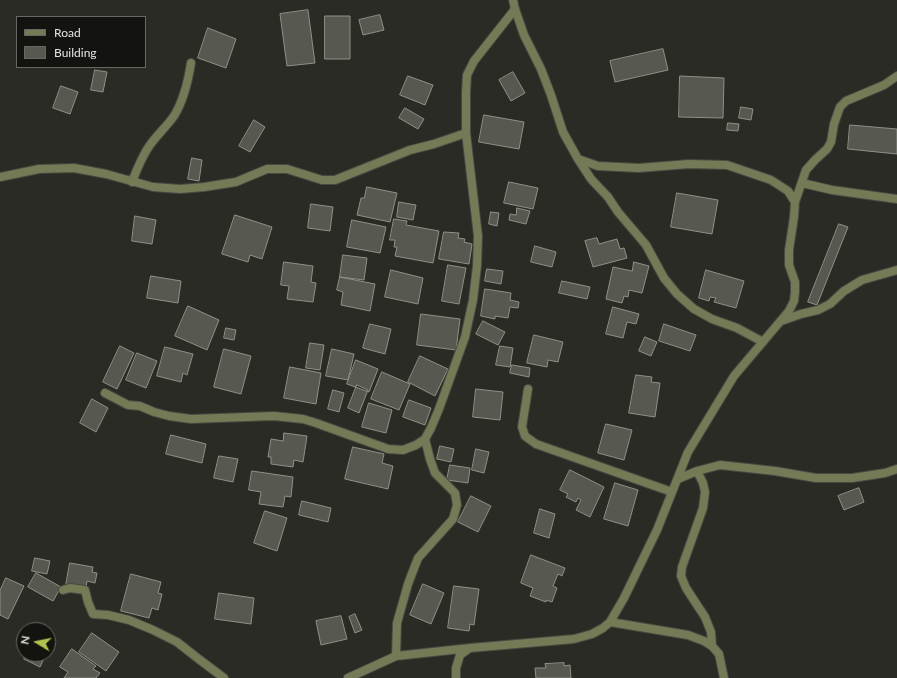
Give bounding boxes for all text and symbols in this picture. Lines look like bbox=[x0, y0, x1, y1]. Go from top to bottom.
legend bbox=[16, 16, 146, 68]
text: Road bbox=[54, 25, 81, 40]
text: Building bbox=[54, 45, 97, 60]
north arrow bbox=[16, 622, 56, 662]
text: N bbox=[18, 635, 32, 645]

